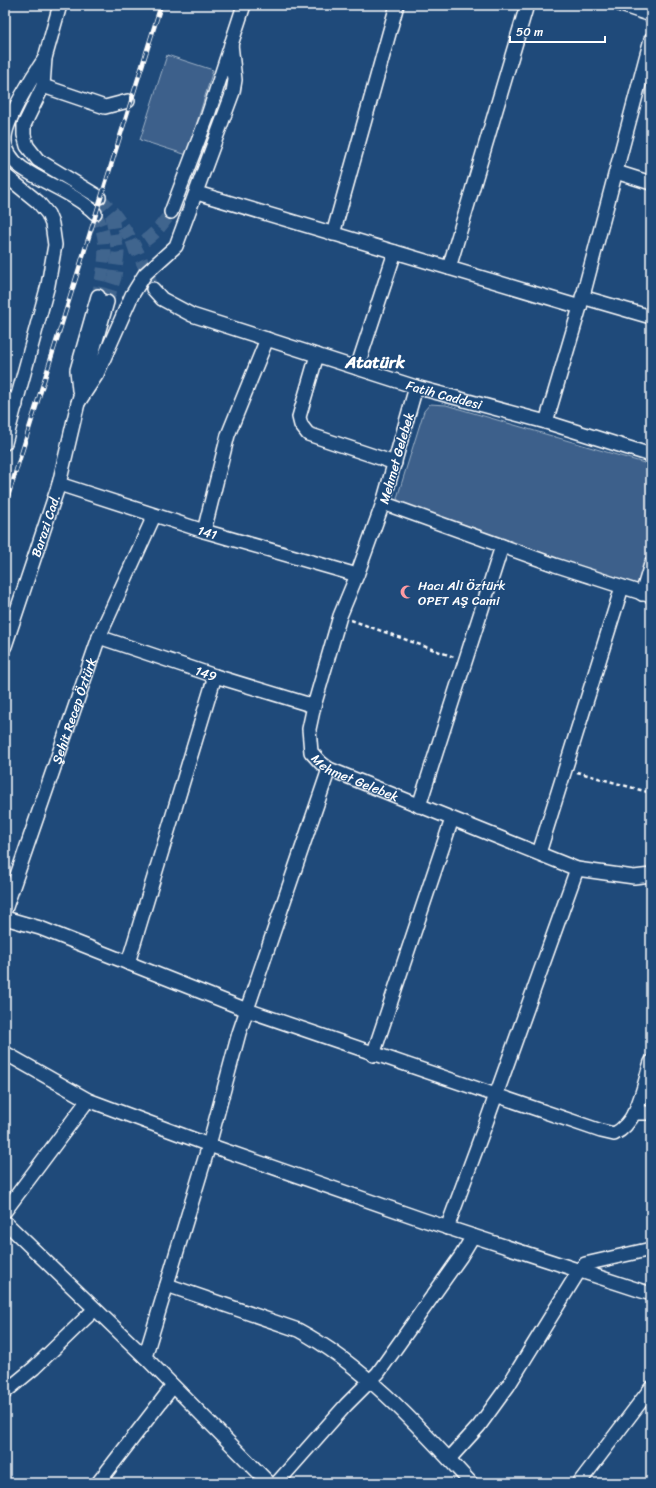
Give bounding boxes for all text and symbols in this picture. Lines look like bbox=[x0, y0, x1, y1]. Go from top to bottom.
scale bar bbox=[510, 18, 605, 44]
text: 50 m bbox=[516, 21, 543, 43]
district label: Atatürk bbox=[344, 347, 406, 377]
street label: Fatih Caddesi bbox=[403, 374, 485, 416]
street label: Mehmet Gelebek bbox=[372, 409, 421, 507]
street label: Barazi Cad. bbox=[24, 491, 67, 560]
street label: 141 bbox=[195, 519, 220, 546]
place label: Hacı Ali Öztürk OPET AŞ Cami bbox=[418, 574, 506, 612]
mosque icon: Hacı Ali Öztürk OPET AŞ Cami bbox=[399, 584, 415, 600]
street label: Şehit Recep Öztürk bbox=[45, 654, 103, 767]
street label: 149 bbox=[192, 659, 220, 688]
street label: Mehmet Gelebek bbox=[305, 748, 402, 808]

